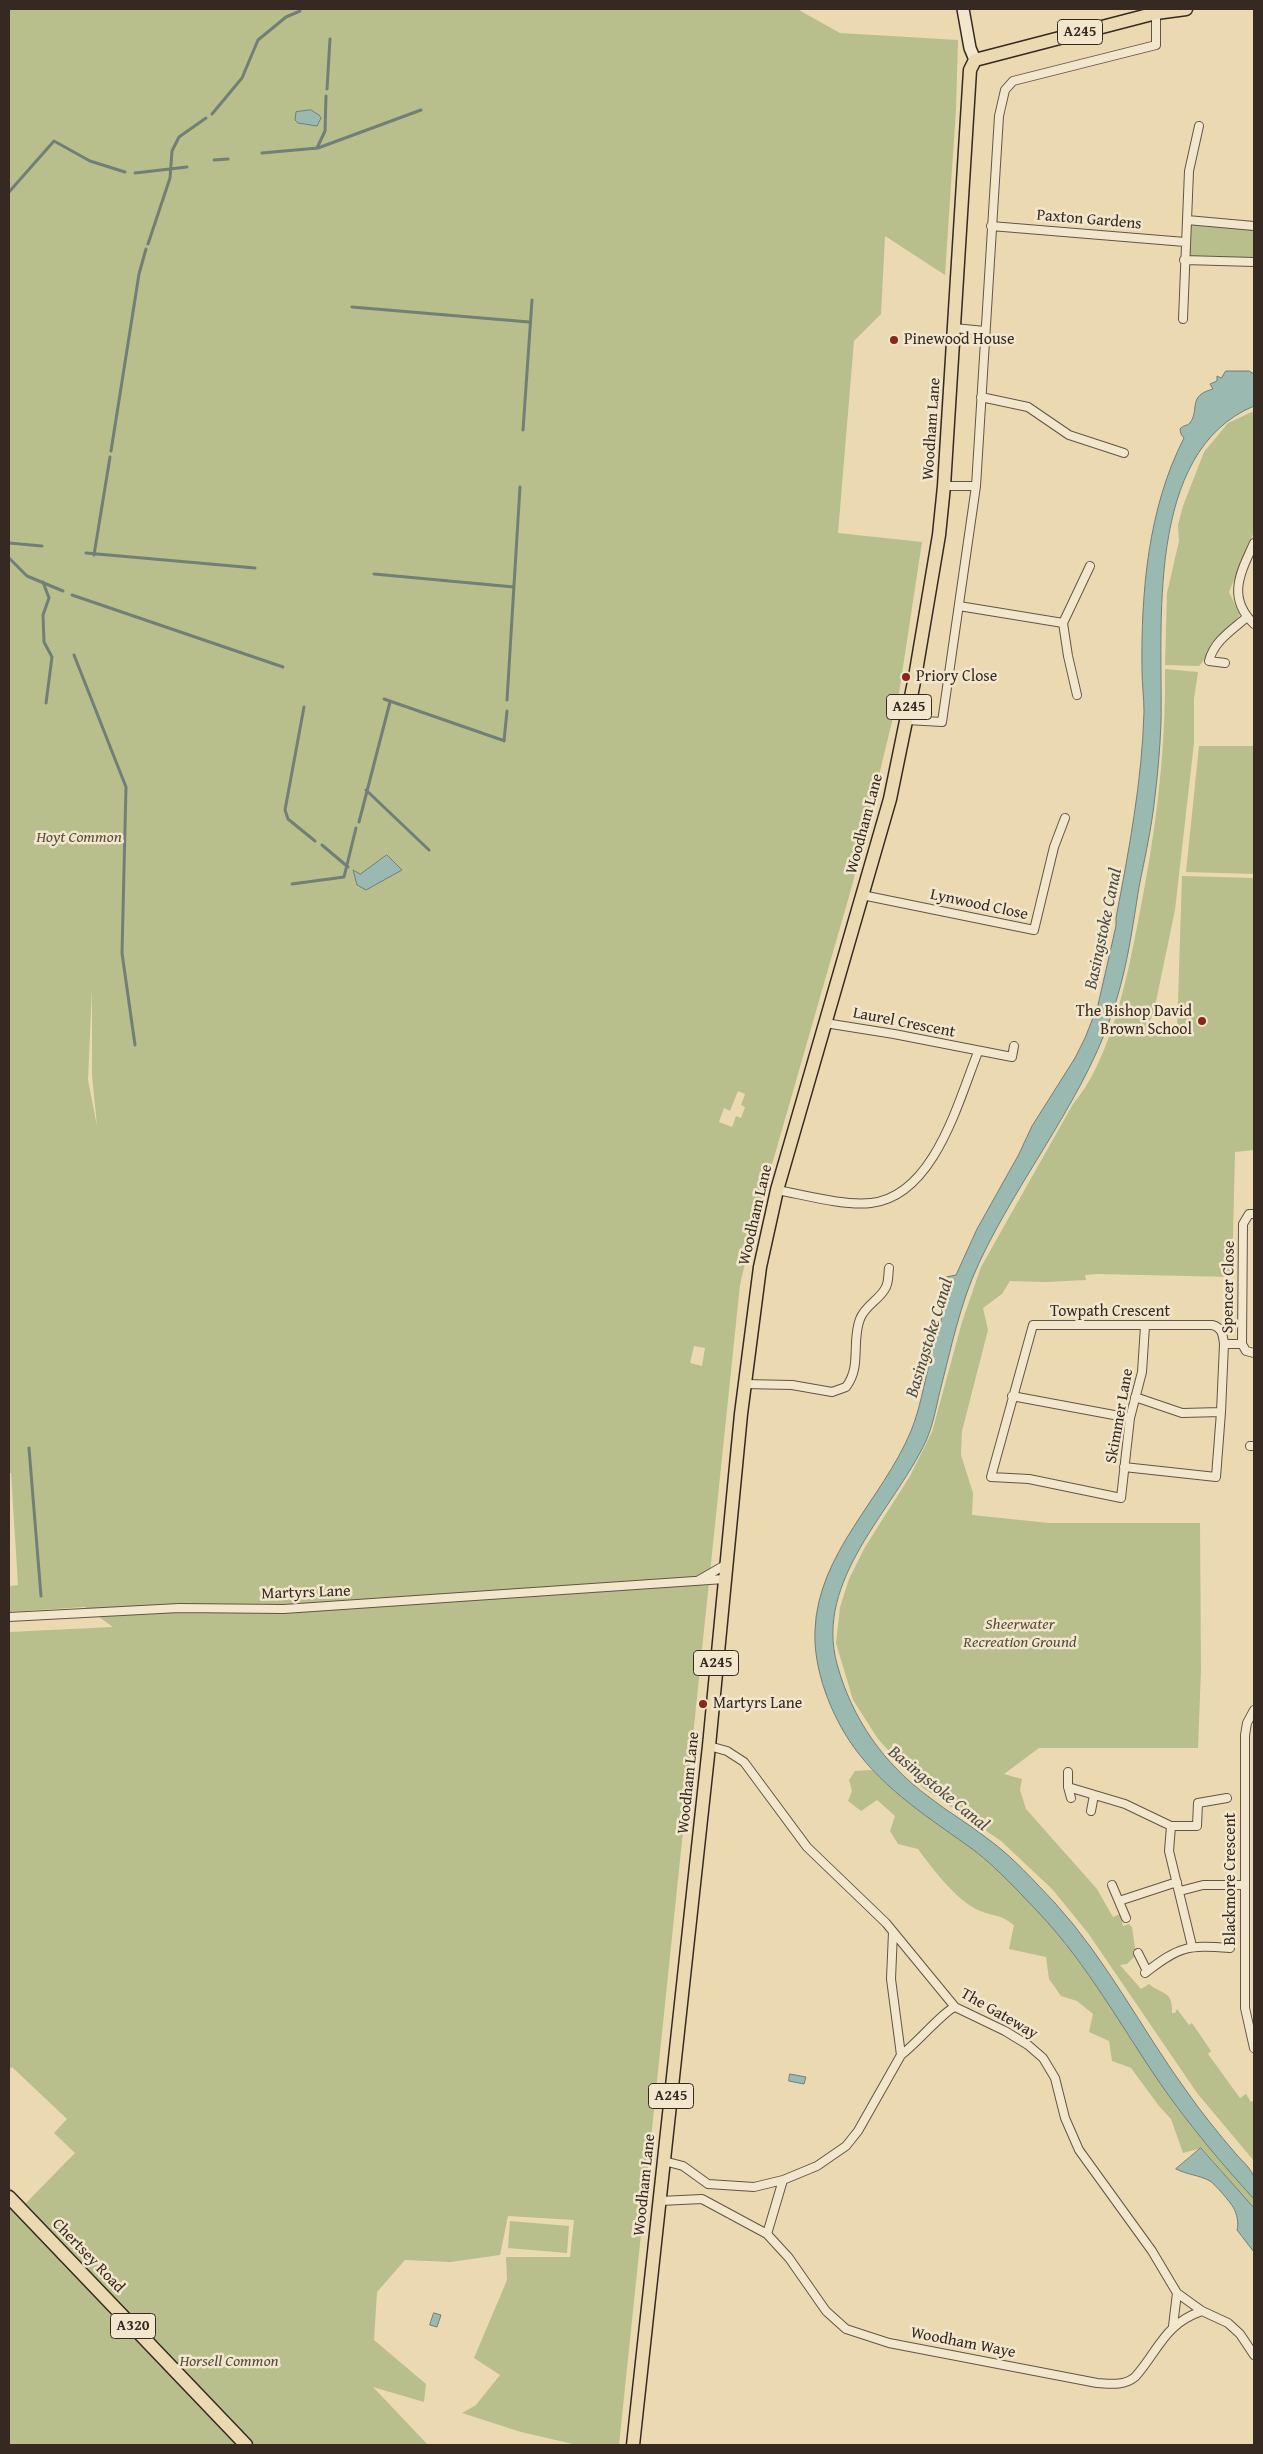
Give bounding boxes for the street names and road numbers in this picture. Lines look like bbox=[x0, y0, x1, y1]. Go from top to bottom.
road number: A245 bbox=[1058, 20, 1102, 44]
street label: Paxton Gardens bbox=[1036, 206, 1142, 234]
street label: Woodham Lane bbox=[919, 377, 945, 481]
road number: A245 bbox=[886, 694, 932, 720]
street label: Woodham Lane bbox=[842, 772, 888, 876]
street label: Lynwood Close bbox=[928, 885, 1030, 925]
street label: Laurel Crescent bbox=[851, 1004, 957, 1042]
street label: Woodham Lane bbox=[735, 1163, 777, 1267]
street label: Spencer Close bbox=[1219, 1240, 1239, 1334]
street label: Towpath Crescent bbox=[1050, 1302, 1170, 1322]
street label: Skimmer Lane bbox=[1102, 1367, 1138, 1465]
street label: Martyrs Lane bbox=[261, 1582, 351, 1604]
road number: A245 bbox=[694, 1650, 738, 1676]
street label: Woodham Lane bbox=[674, 1731, 704, 1835]
street label: Blackmore Crescent bbox=[1221, 1813, 1241, 1945]
street label: The Gateway bbox=[957, 1984, 1041, 2044]
road number: A245 bbox=[648, 2084, 694, 2108]
street label: Woodham Lane bbox=[630, 2133, 660, 2237]
street label: Chertsey Road bbox=[48, 2215, 128, 2297]
road number: A320 bbox=[110, 2314, 156, 2338]
street label: Woodham Waye bbox=[909, 2323, 1017, 2363]

